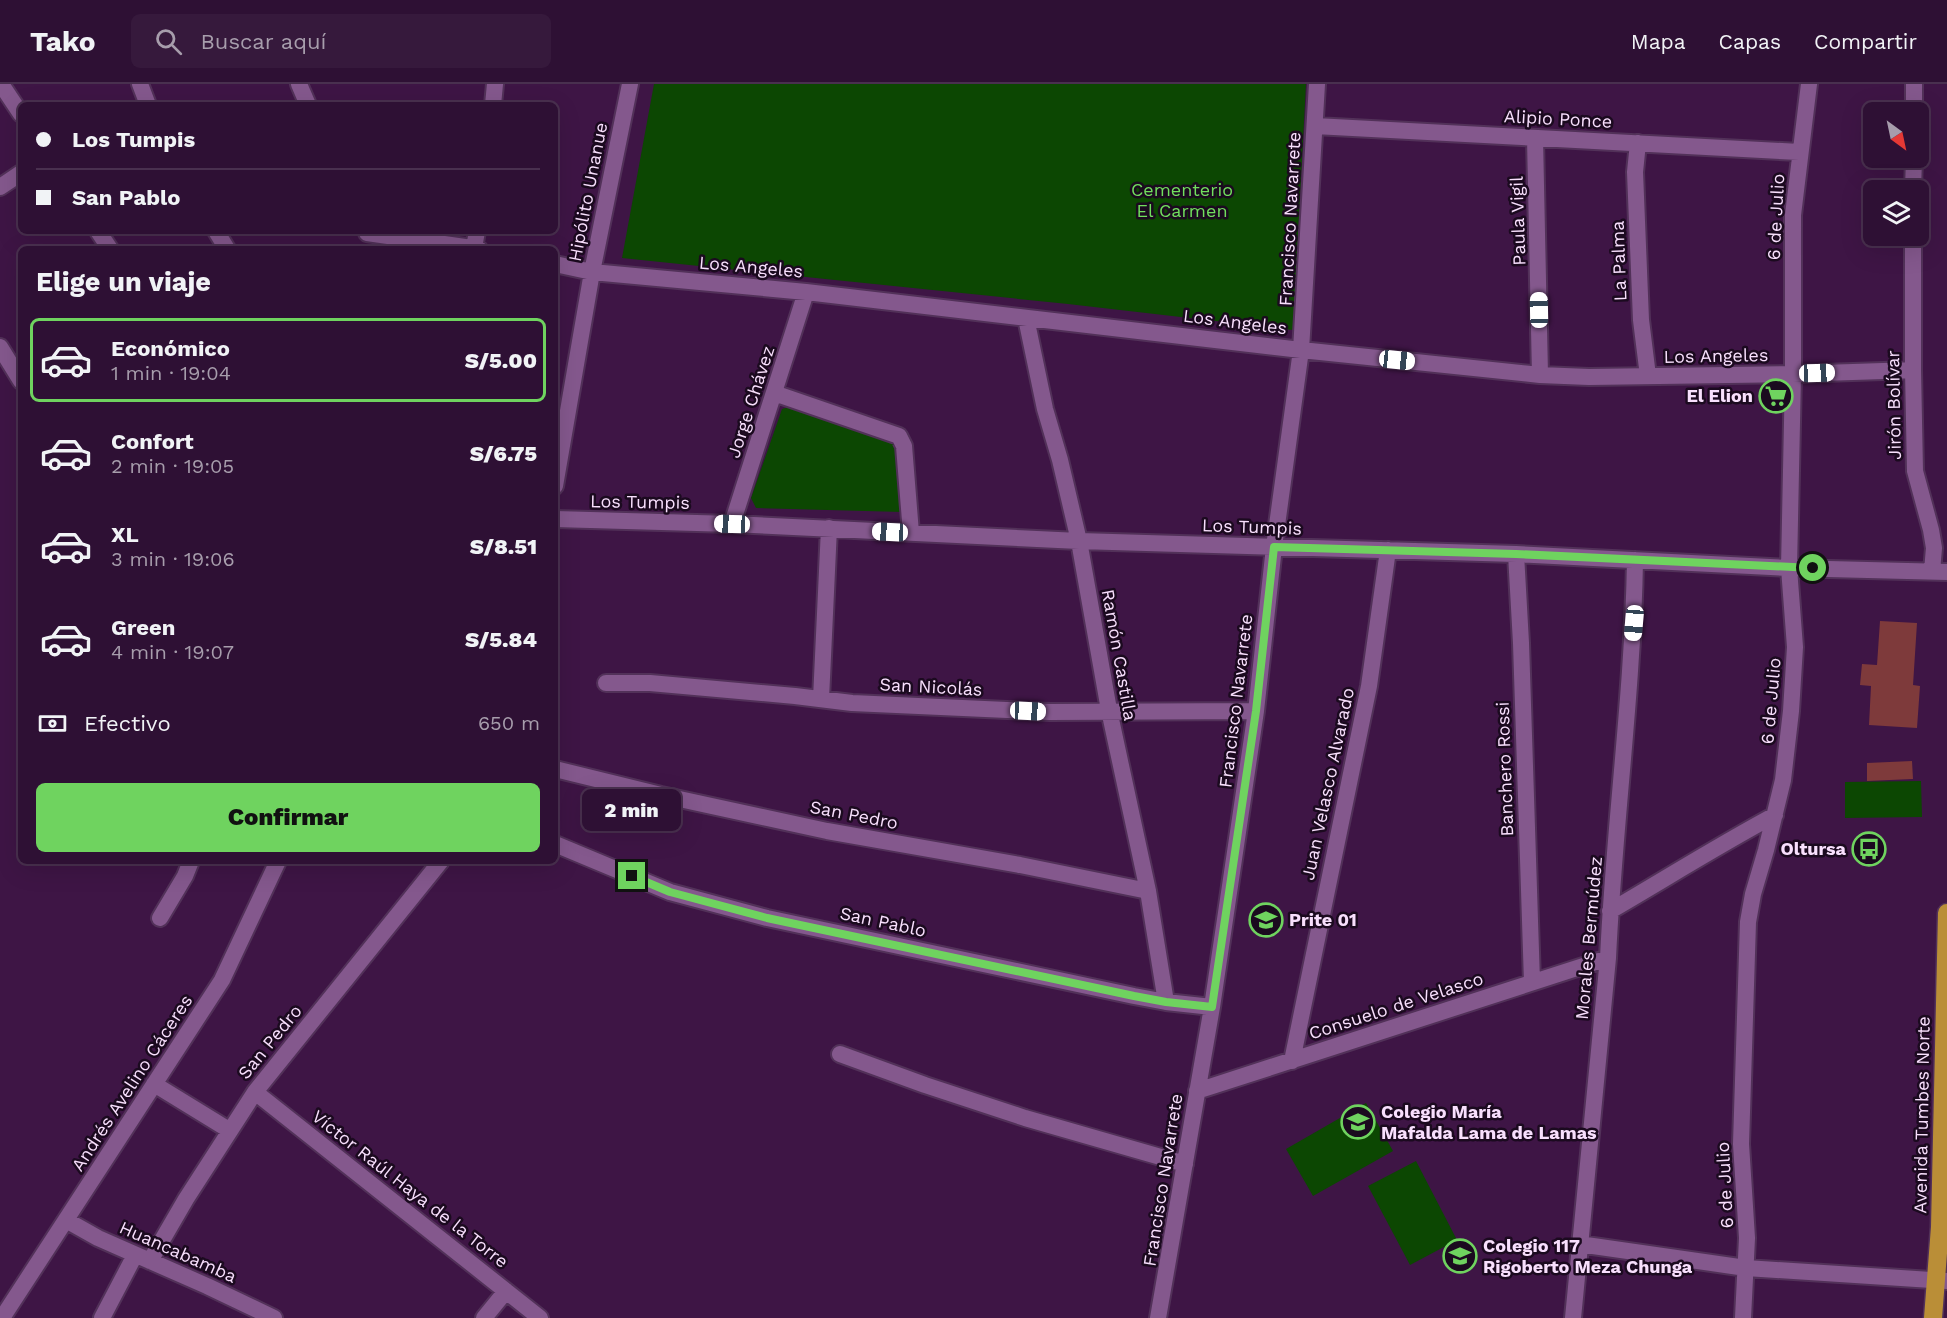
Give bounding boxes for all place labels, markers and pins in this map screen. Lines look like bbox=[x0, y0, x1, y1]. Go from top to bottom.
supermarket icon: El Elion bbox=[1758, 378, 1794, 414]
place label: El Elion bbox=[1686, 385, 1753, 406]
bus stop icon: Oltursa bbox=[1851, 831, 1887, 867]
place label: Oltursa bbox=[1781, 838, 1847, 859]
school or university icon: Prite 01 bbox=[1248, 902, 1284, 938]
place label: Prite 01 bbox=[1289, 909, 1357, 930]
place label: Colegio María Mafalda Lama de Lamas bbox=[1381, 1101, 1597, 1143]
school or university icon: Colegio María Mafalda Lama de Lamas bbox=[1340, 1104, 1376, 1140]
place label: Colegio 117 Rigoberto Meza Chunga bbox=[1483, 1235, 1693, 1277]
school or university icon: Colegio 117 Rigoberto Meza Chunga bbox=[1442, 1238, 1478, 1274]

